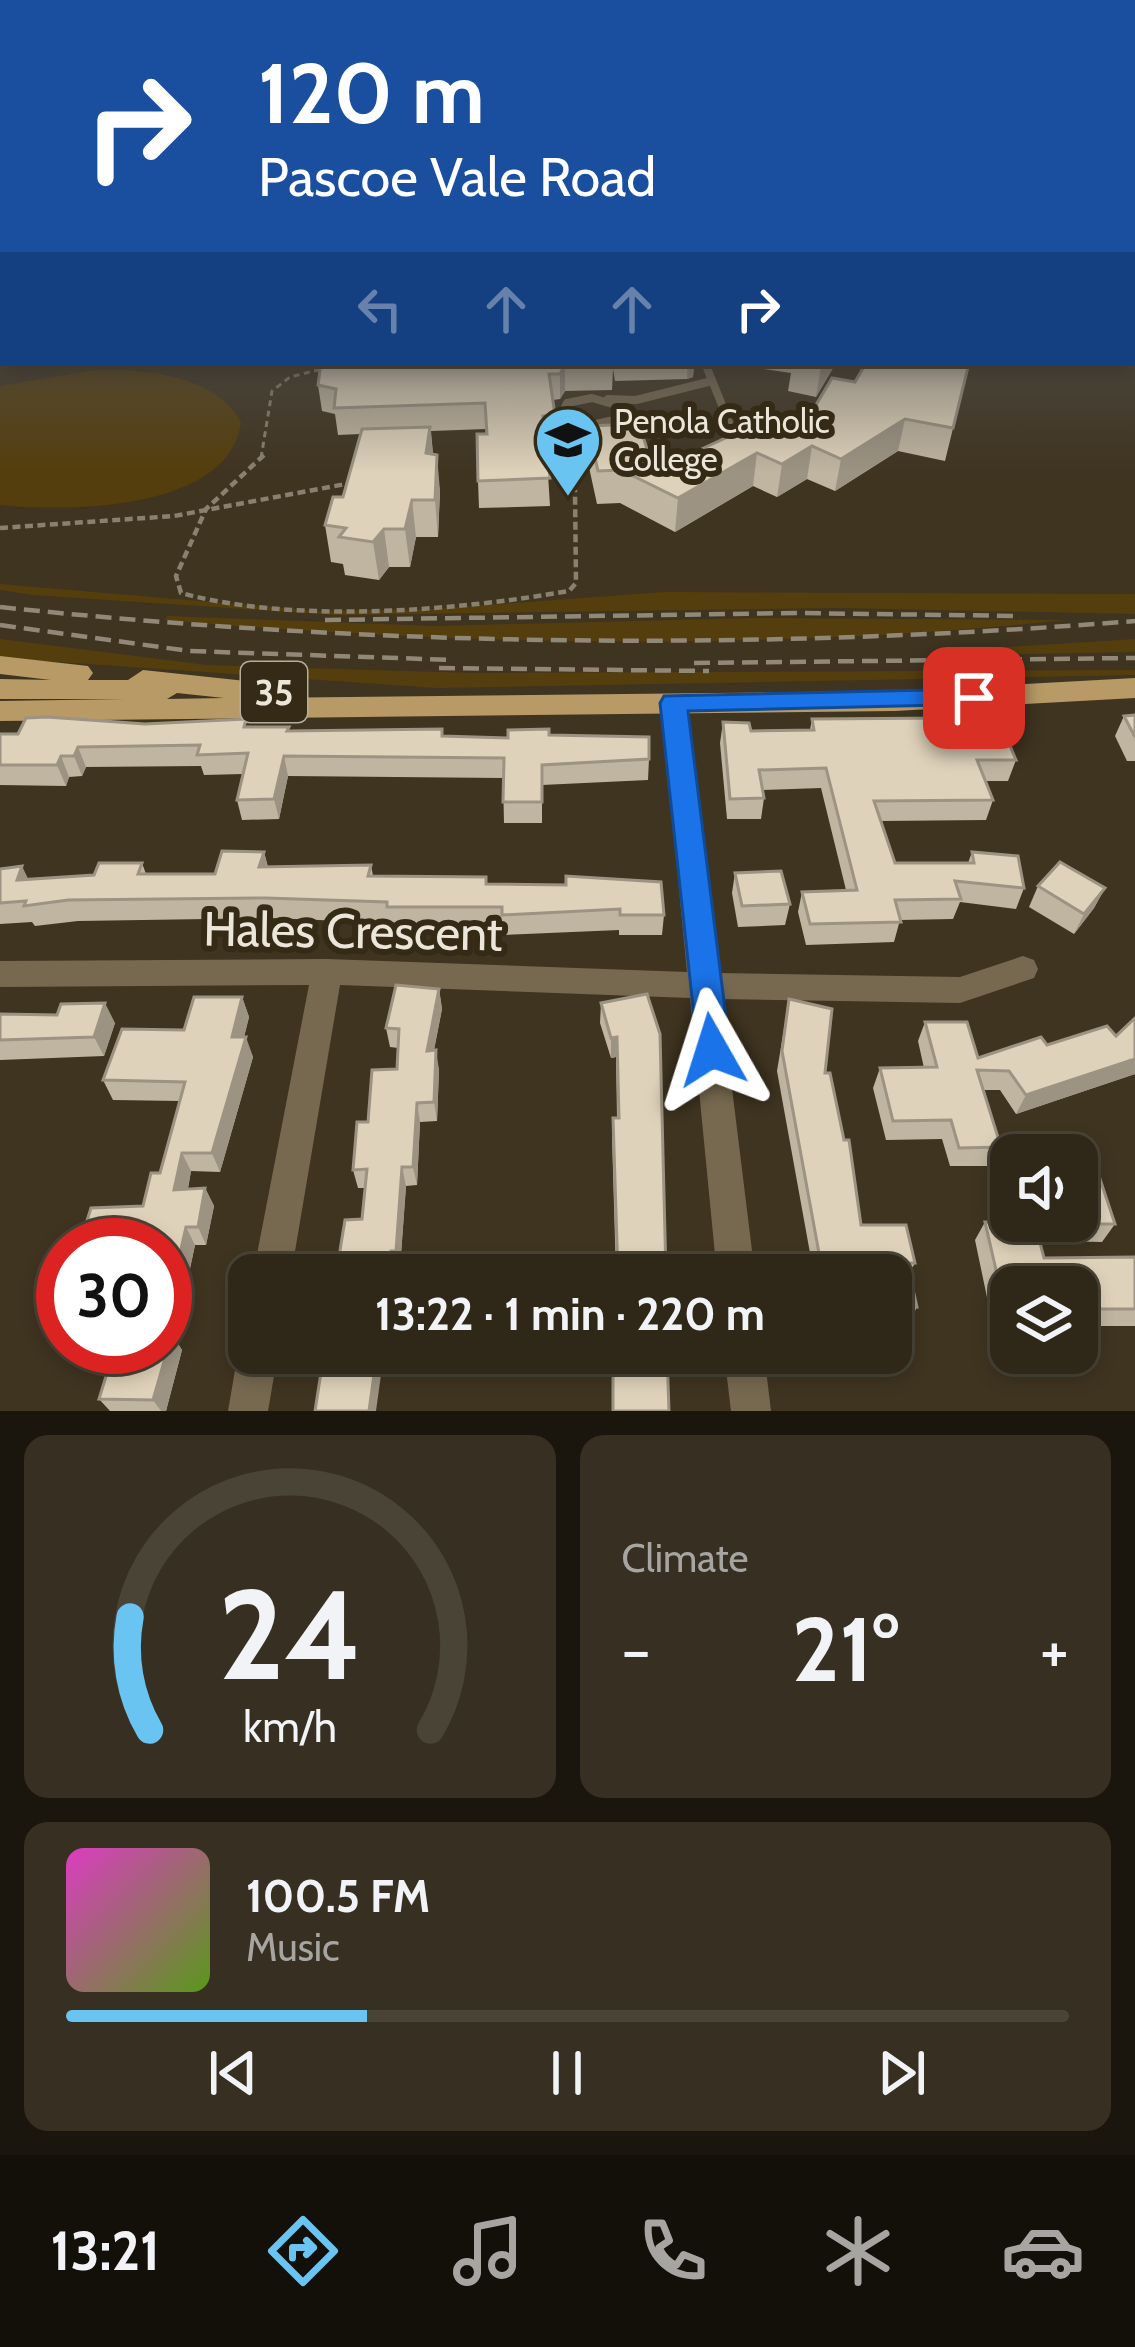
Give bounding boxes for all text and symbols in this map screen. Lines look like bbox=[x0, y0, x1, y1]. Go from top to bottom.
text: 120 m bbox=[258, 42, 485, 144]
icon: right bbox=[60, 48, 216, 204]
text: Pascoe Vale Road bbox=[258, 144, 656, 210]
icon: left bbox=[347, 276, 413, 342]
icon: ahead bbox=[473, 276, 539, 342]
icon: ahead bbox=[599, 276, 665, 342]
icon: right bbox=[725, 276, 791, 342]
place label: Penola Catholic College bbox=[614, 401, 830, 479]
school or university icon: Penola Catholic College bbox=[533, 405, 603, 499]
pin bbox=[923, 647, 1025, 749]
road number: 35 bbox=[241, 662, 307, 722]
icon: arrive bbox=[941, 665, 1007, 731]
street label: Hales Crescent bbox=[203, 899, 503, 963]
position arrow bbox=[649, 987, 775, 1113]
map controls bbox=[990, 1134, 1098, 1374]
button: sound bbox=[990, 1134, 1098, 1242]
speed limit sign: 30 bbox=[36, 1218, 192, 1374]
button: layers bbox=[990, 1266, 1098, 1374]
text: 13:22 · 1 min · 220 m bbox=[375, 1287, 765, 1341]
text: Climate bbox=[622, 1534, 748, 1582]
text: 24 bbox=[218, 1559, 362, 1710]
text: 21° bbox=[792, 1594, 899, 1704]
text: − bbox=[622, 1609, 651, 1690]
text: + bbox=[1040, 1609, 1069, 1690]
text: km/h bbox=[243, 1700, 337, 1752]
text: 100.5 FM bbox=[246, 1869, 430, 1923]
text: Music bbox=[246, 1923, 340, 1971]
icon: previous bbox=[200, 2040, 266, 2106]
icon: pause bbox=[534, 2040, 600, 2106]
icon: next bbox=[869, 2040, 935, 2106]
icon: directions bbox=[261, 2209, 345, 2293]
icon: music bbox=[446, 2209, 530, 2293]
icon: phone bbox=[631, 2209, 715, 2293]
icon: climate bbox=[816, 2209, 900, 2293]
icon: car bbox=[1001, 2209, 1085, 2293]
text: 13:21 bbox=[50, 2218, 160, 2284]

